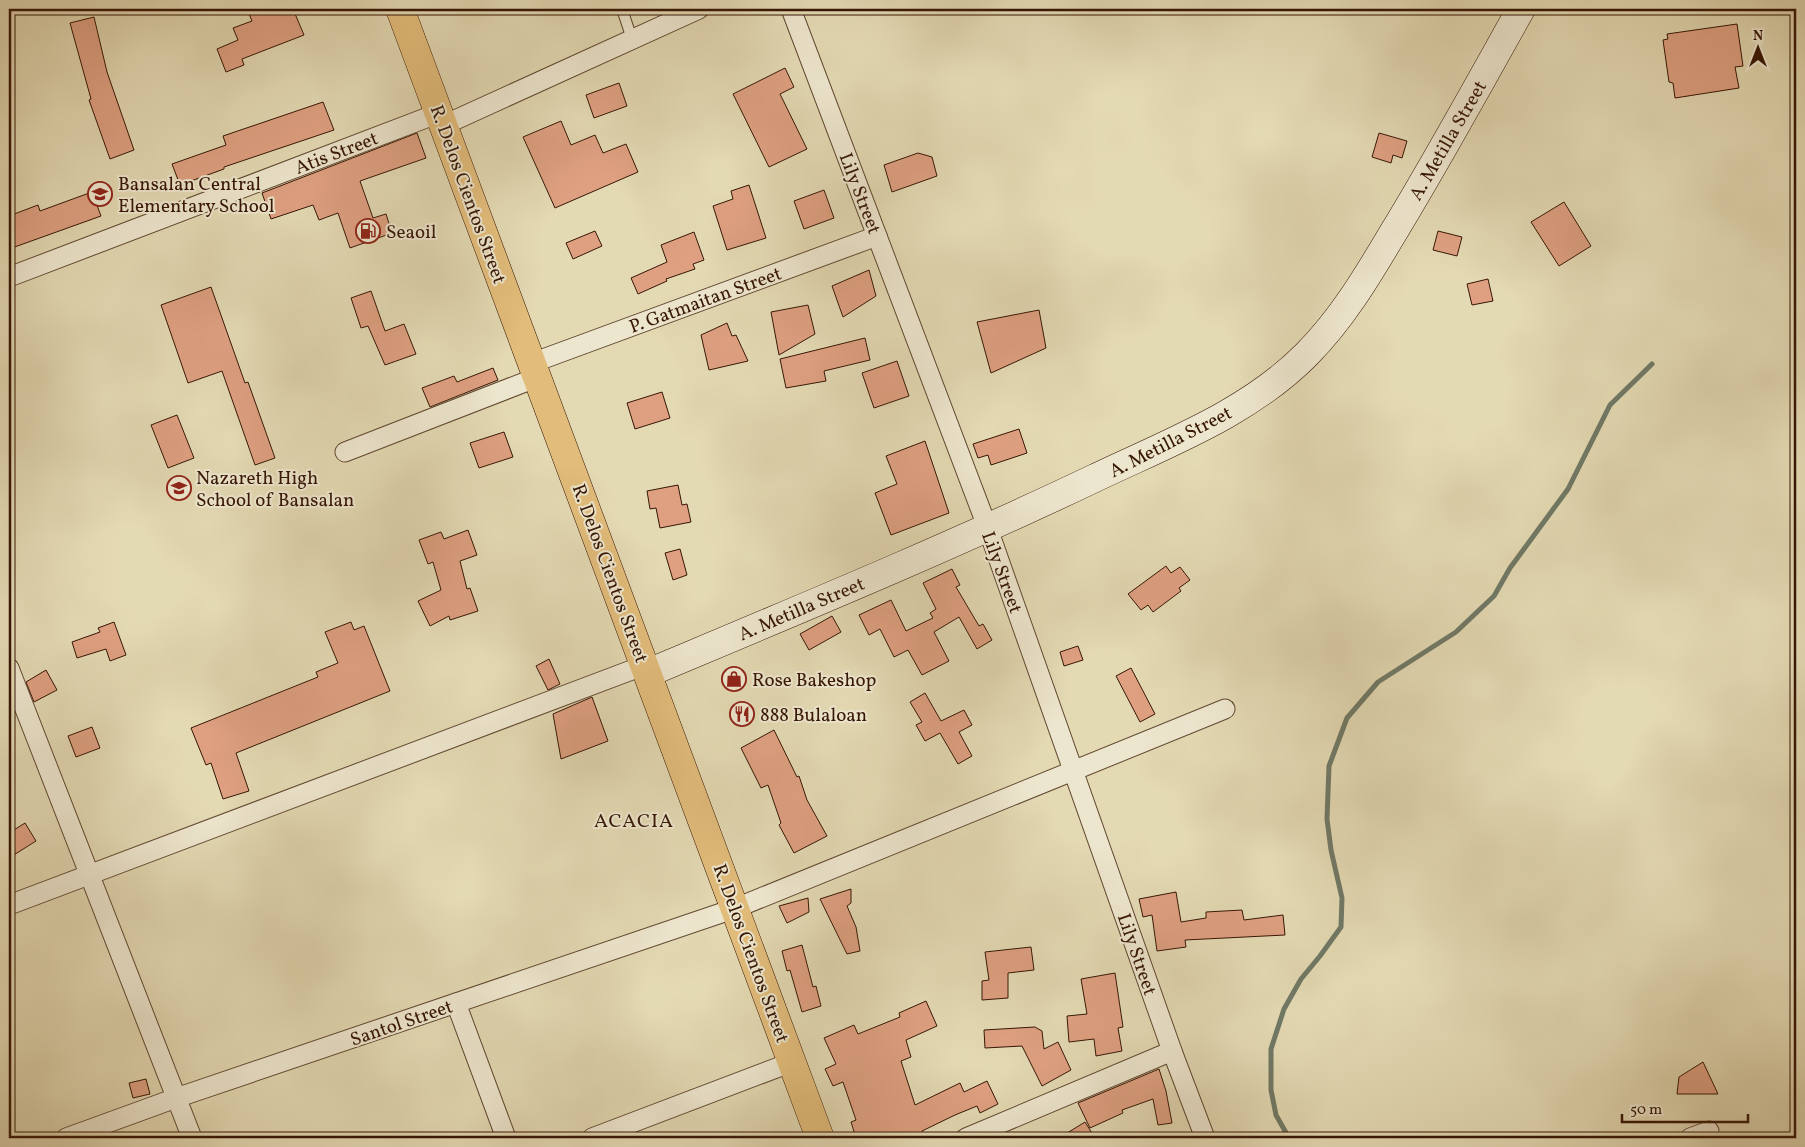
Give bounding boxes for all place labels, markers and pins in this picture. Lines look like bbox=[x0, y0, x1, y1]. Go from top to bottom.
place label: Bansalan Central Elementary School bbox=[118, 172, 275, 220]
school or university icon: Bansalan Central Elementary School bbox=[87, 181, 113, 207]
fuel station icon: Seaoil bbox=[355, 218, 381, 244]
place label: Seaoil bbox=[386, 220, 437, 246]
place label: Nazareth High School of Bansalan bbox=[196, 466, 354, 514]
school or university icon: Nazareth High School of Bansalan bbox=[166, 475, 192, 501]
shop icon: Rose Bakeshop bbox=[721, 666, 747, 692]
place label: Rose Bakeshop bbox=[752, 668, 877, 694]
restaurant icon: 888 Bulaloan bbox=[729, 701, 755, 727]
place label: 888 Bulaloan bbox=[760, 703, 867, 729]

